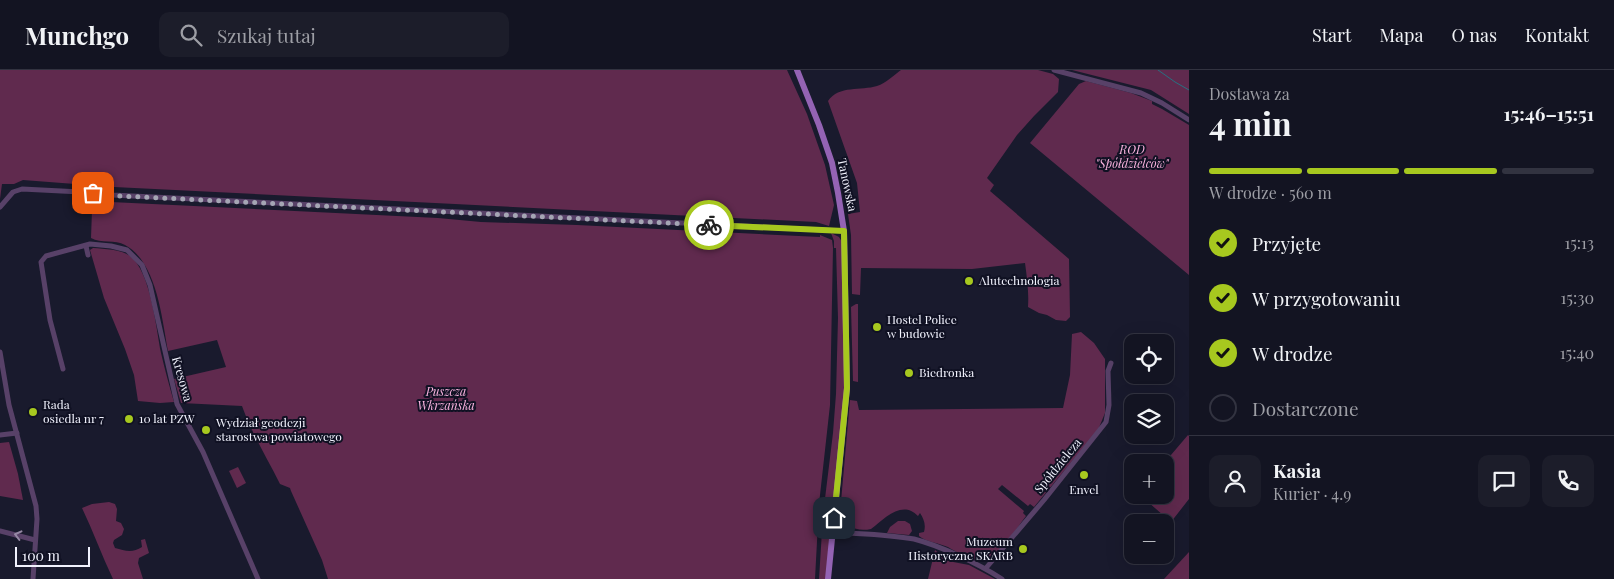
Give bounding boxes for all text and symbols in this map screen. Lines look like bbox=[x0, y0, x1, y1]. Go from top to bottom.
search box bbox=[159, 12, 509, 57]
text: Munchgo bbox=[25, 19, 129, 51]
icon: search bbox=[177, 21, 205, 49]
text: Szukaj tutaj bbox=[217, 22, 316, 48]
text: Start bbox=[1312, 23, 1351, 47]
text: Mapa bbox=[1379, 23, 1423, 47]
text: O nas bbox=[1451, 23, 1497, 47]
text: Kontakt bbox=[1525, 23, 1589, 47]
text: Dostawa za bbox=[1209, 83, 1290, 104]
text: 15:46–15:51 bbox=[1503, 100, 1594, 126]
text: 4 min bbox=[1209, 101, 1292, 144]
park label: ROD "Spółdzielców" bbox=[1096, 141, 1170, 171]
street label: Tanowska bbox=[835, 157, 861, 213]
pin bbox=[72, 172, 114, 214]
icon: bag bbox=[79, 179, 107, 207]
text: W drodze · 560 m bbox=[1209, 182, 1332, 203]
courier bbox=[684, 200, 734, 250]
icon: bike bbox=[695, 211, 723, 239]
icon: check bbox=[1209, 229, 1237, 257]
text: Przyjęte bbox=[1252, 230, 1321, 256]
text: 15:13 bbox=[1565, 232, 1594, 253]
place label: Alutechnologia bbox=[978, 272, 1060, 288]
marker: Alutechnologia bbox=[963, 275, 975, 287]
icon: check bbox=[1209, 284, 1237, 312]
text: W przygotowaniu bbox=[1252, 285, 1400, 311]
text: 15:30 bbox=[1561, 287, 1594, 308]
place label: Hostel Police w budowie bbox=[887, 311, 957, 341]
marker: Hostel Police w budowie bbox=[871, 321, 883, 333]
map controls bbox=[1124, 334, 1174, 564]
button: locate bbox=[1124, 334, 1174, 384]
icon: check bbox=[1209, 339, 1237, 367]
text: W drodze bbox=[1252, 340, 1333, 366]
text: 15:40 bbox=[1560, 342, 1594, 363]
street label: Kresowa bbox=[169, 354, 197, 403]
place label: Biedronka bbox=[919, 364, 974, 380]
marker: Biedronka bbox=[903, 367, 915, 379]
park label: Puszcza Wkrzańska bbox=[417, 383, 475, 413]
button: layers bbox=[1124, 394, 1174, 444]
text: Dostarczone bbox=[1252, 395, 1359, 421]
place label: Rada osiedla nr 7 bbox=[43, 396, 104, 426]
marker: Rada osiedla nr 7 bbox=[27, 406, 39, 418]
place label: 10 lat PZW bbox=[139, 410, 195, 426]
marker: 10 lat PZW bbox=[123, 413, 135, 425]
place label: Wydział geodezji starostwa powiatowego bbox=[215, 414, 342, 444]
marker: Wydział geodezji starostwa powiatowego bbox=[200, 424, 212, 436]
street label: Spółdzielcza bbox=[1030, 435, 1084, 496]
button: + bbox=[1124, 454, 1174, 504]
button: person bbox=[1209, 455, 1261, 507]
button: chat bbox=[1478, 455, 1530, 507]
button: phone bbox=[1542, 455, 1594, 507]
text: Kasia bbox=[1273, 457, 1321, 483]
marker: Envel bbox=[1078, 469, 1090, 481]
place label: Envel bbox=[1069, 481, 1099, 497]
text: Kurier · 4.9 bbox=[1273, 483, 1351, 504]
pin bbox=[813, 497, 855, 539]
icon: home bbox=[820, 504, 848, 532]
button: − bbox=[1124, 514, 1174, 564]
one-way arrow bbox=[13, 530, 22, 541]
place label: Muzeum Historyczne SKARB bbox=[908, 533, 1013, 563]
marker: Muzeum Historyczne SKARB bbox=[1017, 543, 1029, 555]
scale bar bbox=[15, 544, 90, 567]
text: 100 m bbox=[22, 546, 60, 565]

